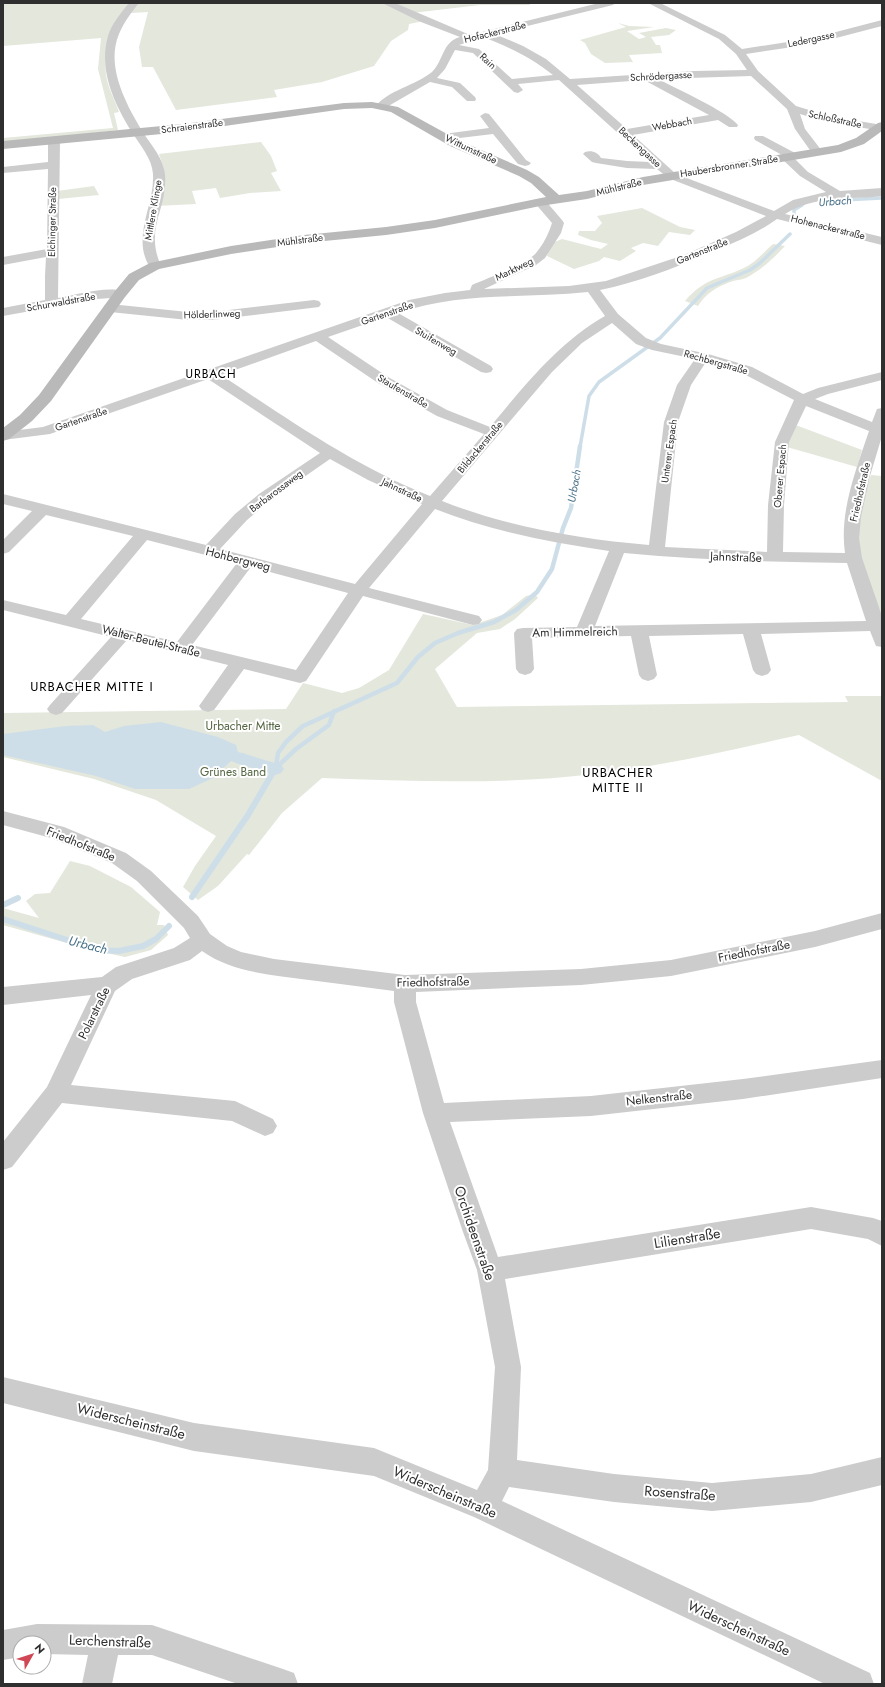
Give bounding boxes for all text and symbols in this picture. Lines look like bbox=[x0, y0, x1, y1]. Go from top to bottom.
street label: Hofackerstraße bbox=[462, 17, 528, 47]
street label: Ledergasse bbox=[786, 27, 836, 51]
street label: Rain bbox=[476, 49, 500, 73]
street label: Schrödergasse bbox=[630, 67, 692, 85]
street label: Schloßstraße bbox=[807, 106, 863, 132]
street label: Webbach bbox=[651, 113, 693, 135]
street label: Schraienstraße bbox=[160, 115, 224, 137]
street label: Beckengasse bbox=[615, 123, 665, 171]
street label: Wittumstraße bbox=[443, 130, 499, 168]
street label: Haubersbronner Straße bbox=[679, 151, 779, 181]
street label: Mühlstraße bbox=[595, 174, 643, 200]
street label: Mittlere Klinge bbox=[140, 179, 166, 241]
street label: Elchinger Straße bbox=[44, 187, 60, 257]
water label: Urbach bbox=[818, 192, 853, 210]
street label: Hohenackerstraße bbox=[789, 211, 867, 243]
street label: Mühlstraße bbox=[276, 230, 324, 250]
street label: Gartenstraße bbox=[674, 234, 730, 268]
street label: Marktweg bbox=[492, 253, 536, 285]
street label: Schurwaldstraße bbox=[25, 289, 97, 315]
street label: Gartenstraße bbox=[359, 297, 415, 329]
street label: Hölderlinweg bbox=[183, 306, 241, 322]
street label: Stuifenweg bbox=[412, 323, 460, 359]
street label: Rechbergstraße bbox=[682, 346, 750, 378]
district label: URBACH bbox=[185, 365, 237, 383]
street label: Staufenstraße bbox=[375, 370, 431, 412]
street label: Gartenstraße bbox=[53, 403, 109, 435]
street label: Bildackerstraße bbox=[454, 418, 506, 476]
street label: Unterer Espach bbox=[657, 418, 681, 484]
street label: Oberer Espach bbox=[770, 444, 790, 508]
street label: Friedhofstraße bbox=[846, 461, 874, 523]
street label: Barbarossaweg bbox=[246, 466, 306, 516]
water label: Urbach bbox=[563, 468, 585, 504]
street label: Jahnstraße bbox=[377, 473, 425, 506]
street label: Hohbergweg bbox=[204, 542, 272, 576]
street label: Jahnstraße bbox=[708, 547, 762, 567]
street label: Walter-Beutel-Straße bbox=[100, 620, 202, 662]
street label: Am Himmelreich bbox=[532, 622, 618, 642]
district label: URBACHER MITTE I bbox=[30, 677, 154, 696]
park label: Urbacher Mitte bbox=[206, 717, 280, 735]
park label: Grünes Band bbox=[200, 763, 266, 781]
district label: URBACHER MITTE II bbox=[582, 763, 654, 797]
street label: Friedhofstraße bbox=[44, 822, 118, 866]
water label: Urbach bbox=[67, 931, 110, 959]
street label: Friedhofstraße bbox=[717, 935, 791, 967]
street label: Friedhofstraße bbox=[396, 972, 470, 992]
street label: Polarstraße bbox=[74, 984, 114, 1042]
street label: Nelkenstraße bbox=[625, 1086, 693, 1110]
street label: Orchideenstraße bbox=[449, 1183, 501, 1283]
street label: Lilienstraße bbox=[652, 1223, 722, 1253]
street label: Widerscheinstraße bbox=[75, 1398, 187, 1444]
street label: Widerscheinstraße bbox=[390, 1461, 500, 1523]
street label: Rosenstraße bbox=[644, 1481, 716, 1505]
street label: Widerscheinstraße bbox=[684, 1595, 794, 1661]
street label: Lerchenstraße bbox=[68, 1630, 152, 1652]
north arrow bbox=[12, 1635, 52, 1675]
text: N bbox=[31, 1640, 49, 1657]

